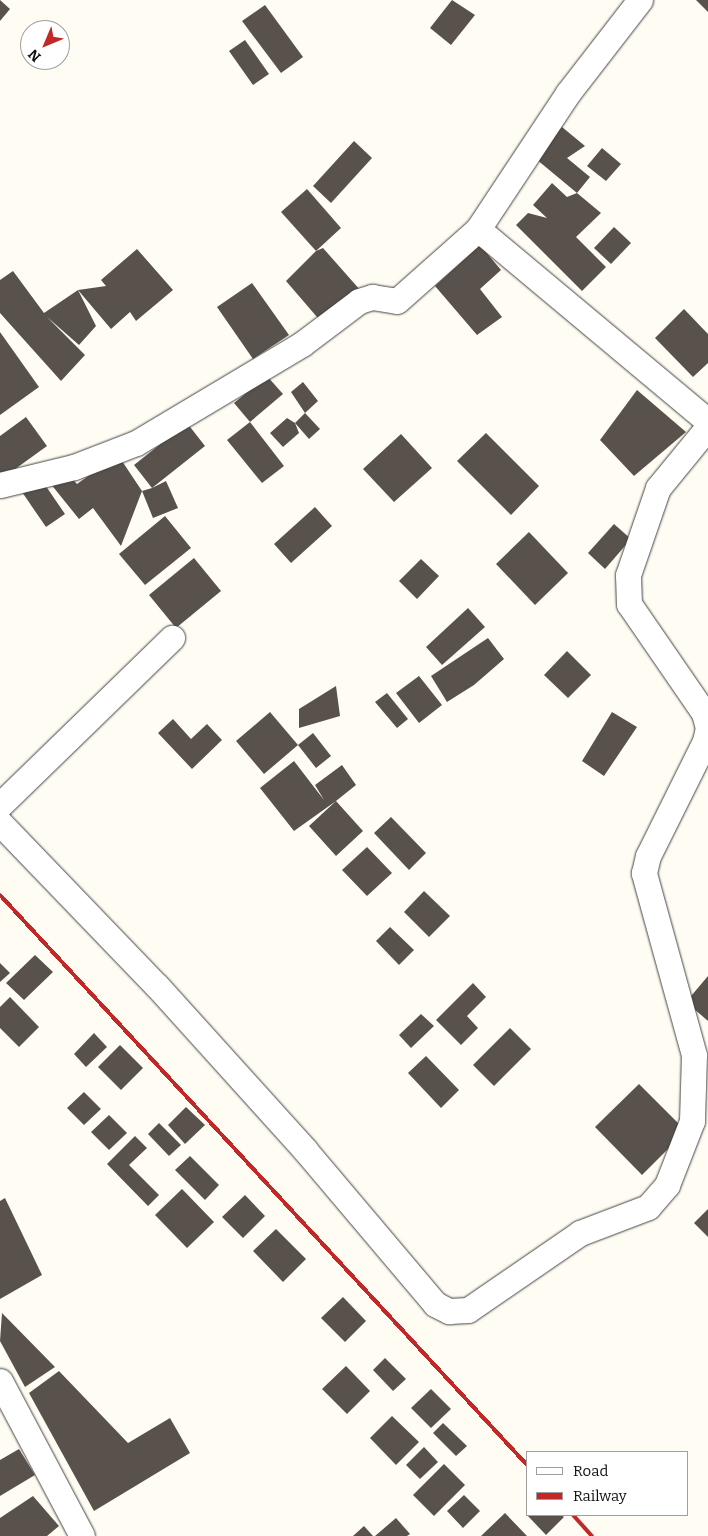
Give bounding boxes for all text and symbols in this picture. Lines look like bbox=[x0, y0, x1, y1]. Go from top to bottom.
north arrow bbox=[20, 20, 70, 70]
text: N bbox=[25, 45, 45, 65]
legend bbox=[526, 1451, 688, 1516]
text: Road bbox=[573, 1462, 608, 1480]
text: Railway bbox=[573, 1487, 627, 1505]

